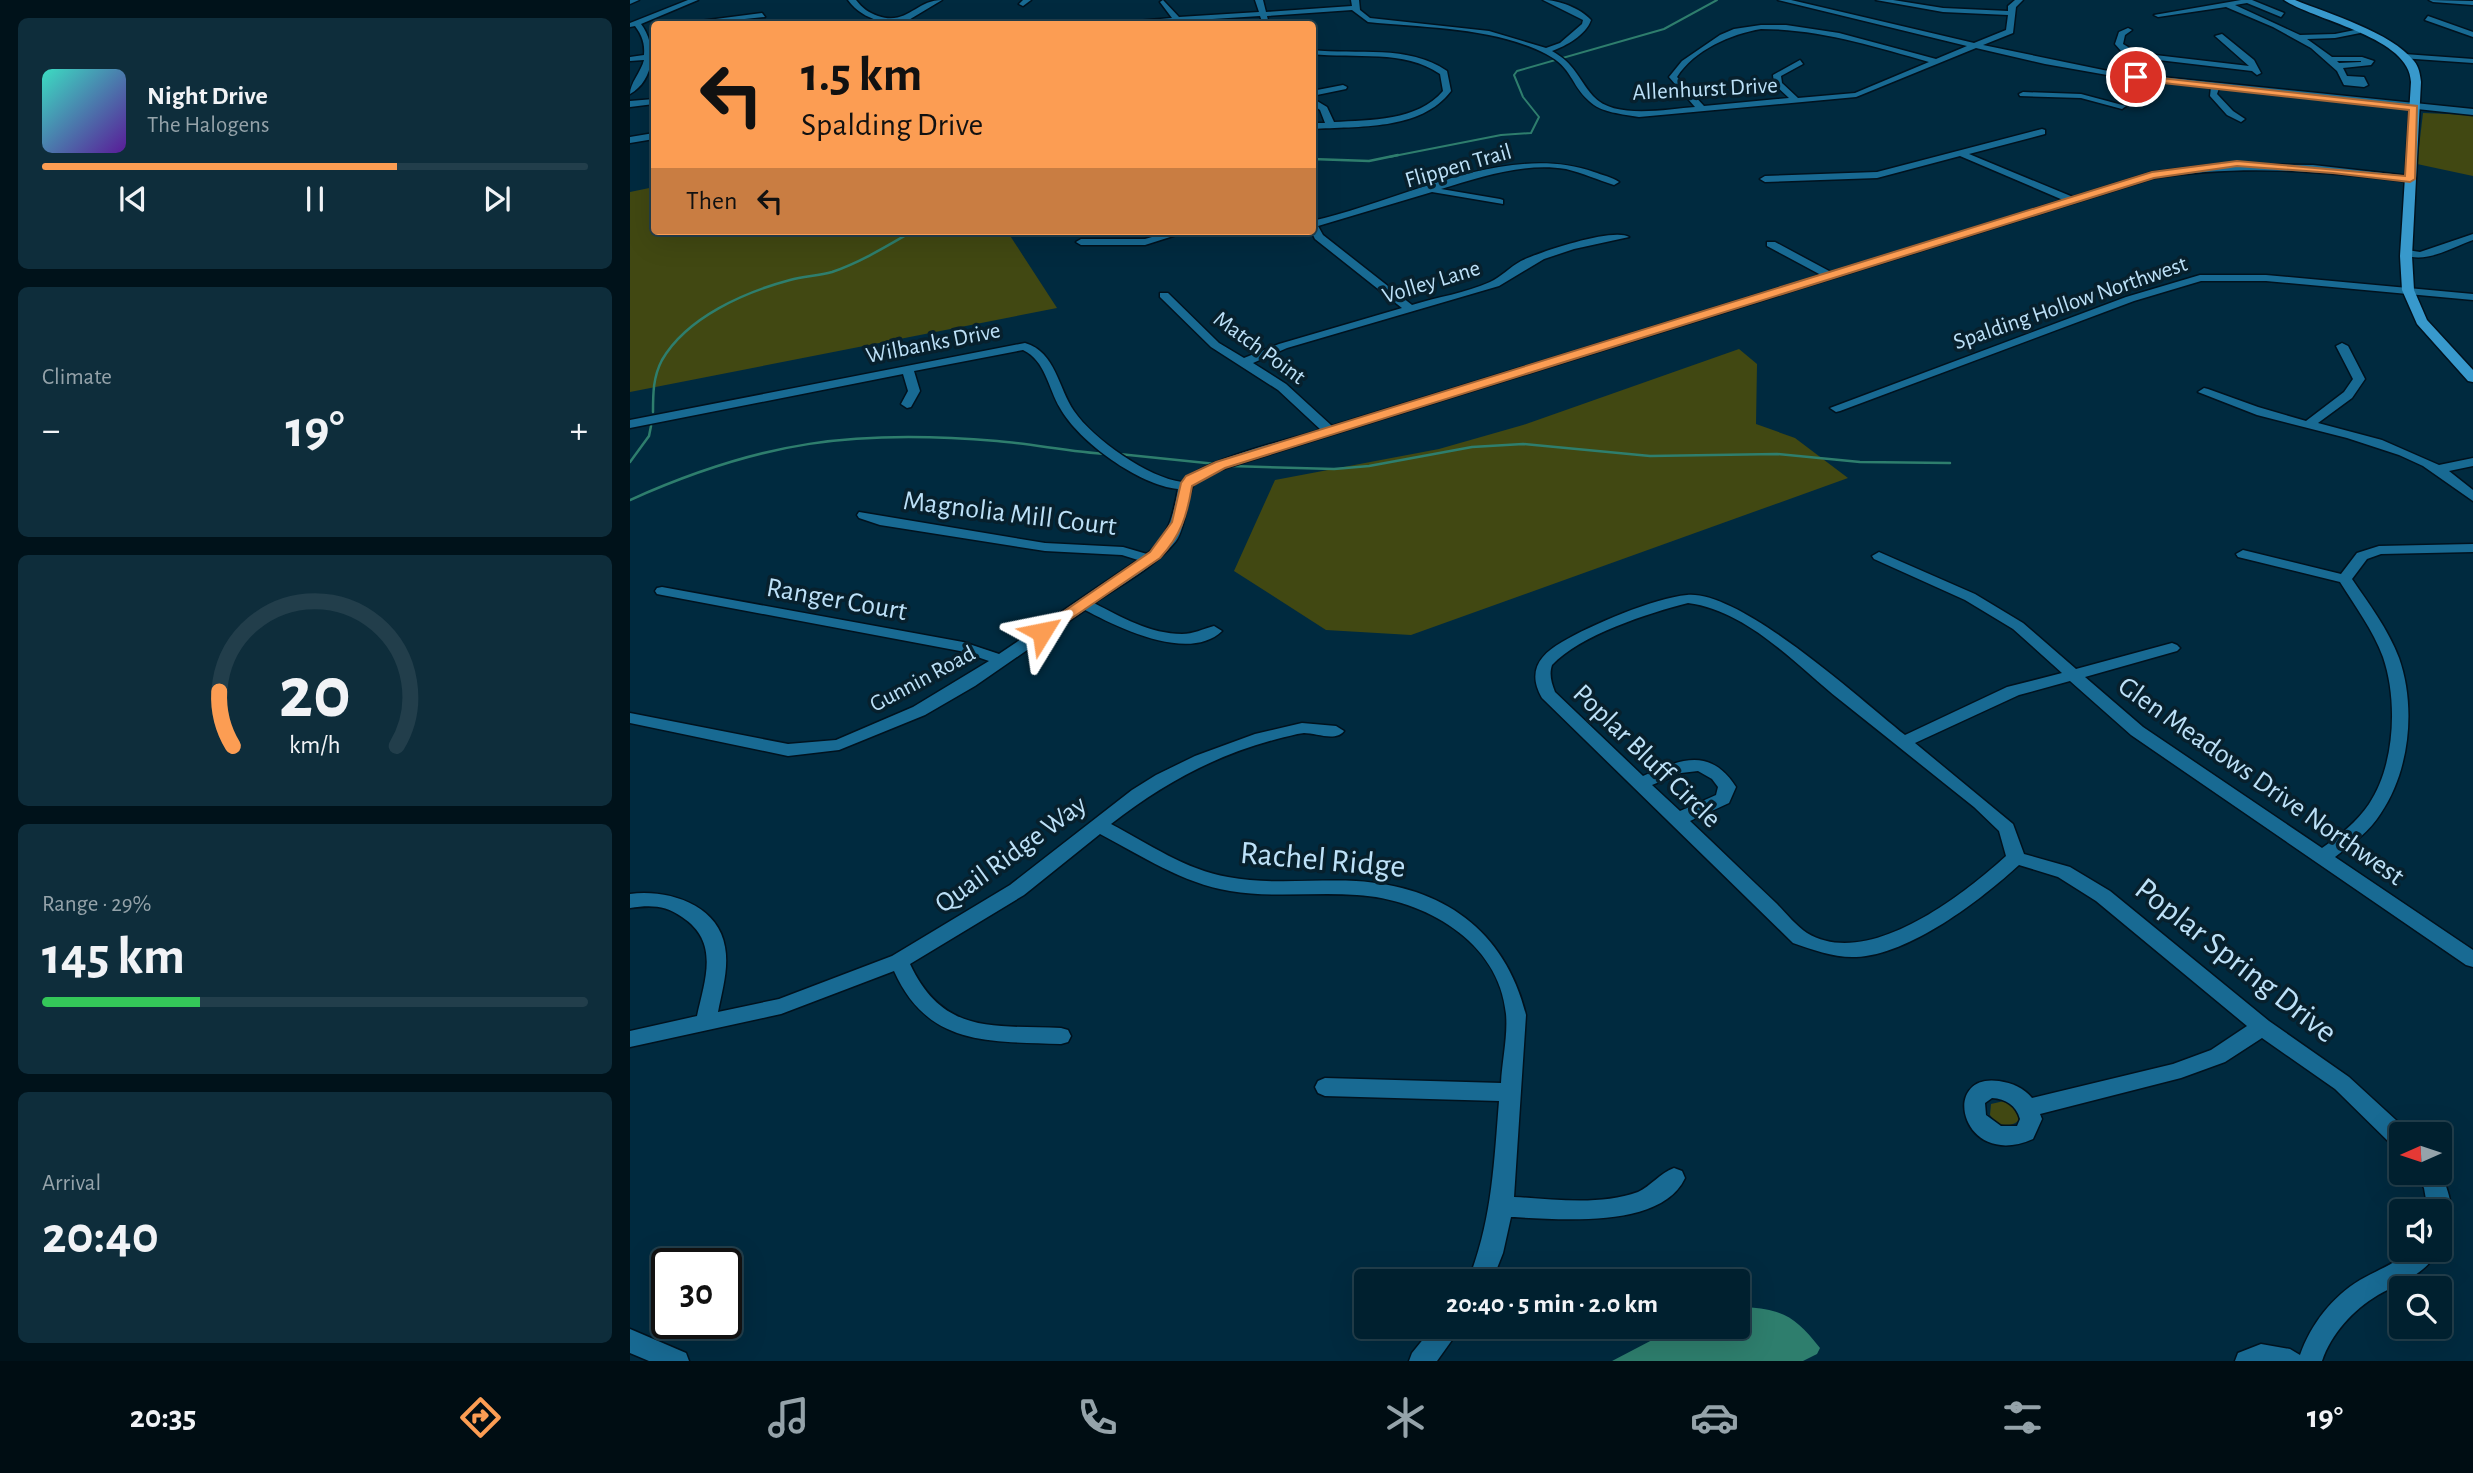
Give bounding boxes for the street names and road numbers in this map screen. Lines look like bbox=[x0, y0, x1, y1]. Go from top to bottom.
street label: Allenhurst Drive bbox=[1632, 74, 1778, 105]
street label: Flippen Trail bbox=[1402, 140, 1514, 193]
street label: Spalding Hollow Northwest bbox=[1951, 252, 2191, 354]
street label: Volley Lane bbox=[1380, 257, 1483, 308]
street label: Match Point bbox=[1209, 307, 1310, 389]
street label: Wilbanks Drive bbox=[864, 319, 1002, 368]
street label: Magnolia Mill Court bbox=[901, 487, 1118, 541]
street label: Ranger Court bbox=[764, 574, 909, 626]
street label: Gunnin Road bbox=[866, 642, 979, 717]
street label: Glen Meadows Drive Northwest bbox=[2113, 672, 2409, 891]
street label: Poplar Bluff Circle bbox=[1567, 679, 1726, 834]
street label: Quail Ridge Way bbox=[930, 791, 1092, 919]
street label: Rachel Ridge bbox=[1239, 837, 1407, 884]
street label: Poplar Spring Drive bbox=[2128, 872, 2342, 1050]

